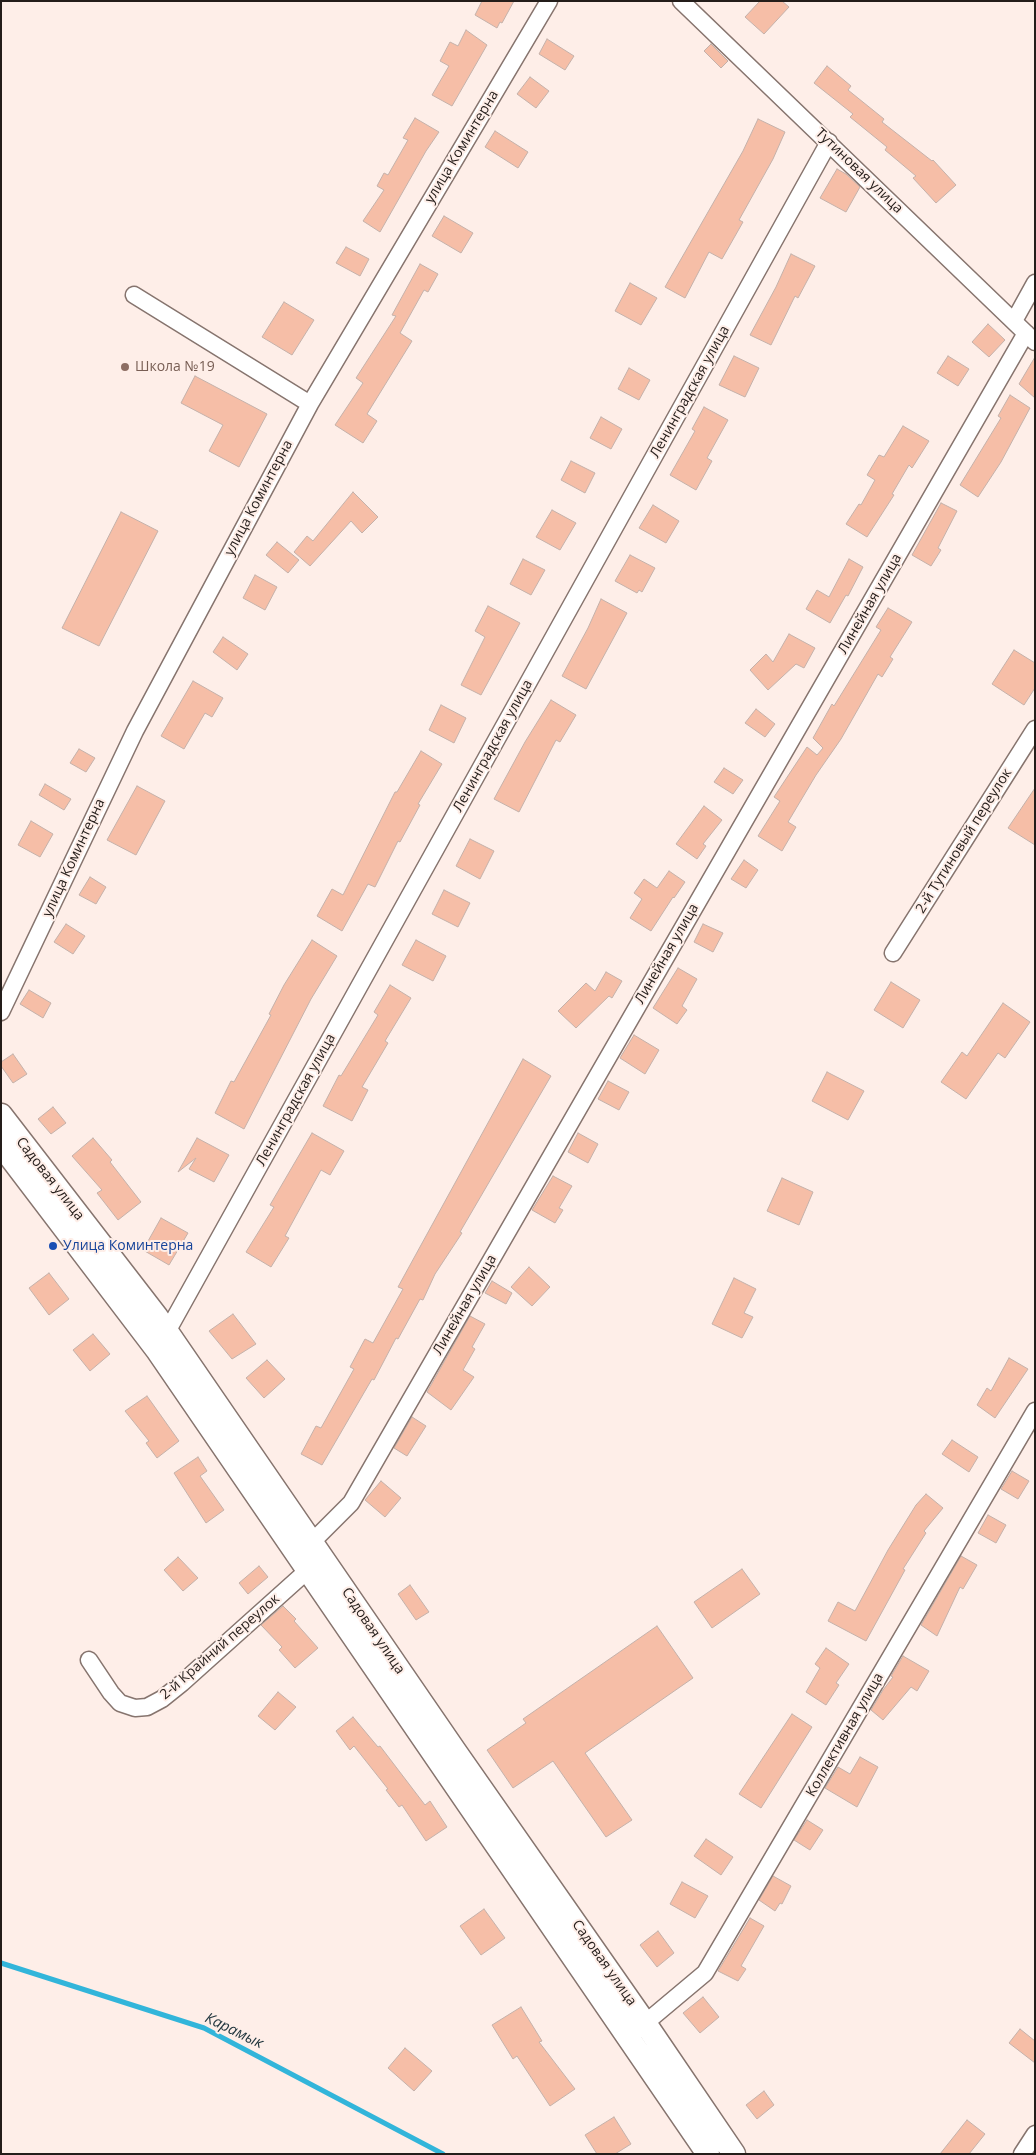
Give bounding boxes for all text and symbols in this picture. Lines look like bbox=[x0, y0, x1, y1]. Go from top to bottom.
street label: улица Коминтерна bbox=[422, 87, 502, 207]
street label: Тутиновая улица bbox=[812, 125, 906, 217]
street label: Ленинградская улица bbox=[647, 323, 733, 461]
place label: Школа №19 bbox=[135, 359, 215, 375]
marker: Школа №19 bbox=[119, 361, 131, 373]
street label: улица Коминтерна bbox=[221, 437, 297, 559]
street label: Линейная улица bbox=[835, 551, 905, 657]
street label: Ленинградская улица bbox=[450, 677, 536, 815]
street label: 2-й Тутиновый переулок bbox=[912, 766, 1016, 916]
street label: улица Коминтерна bbox=[39, 796, 109, 920]
street label: Линейная улица bbox=[632, 901, 702, 1007]
street label: Ленинградская улица bbox=[253, 1031, 339, 1169]
street label: Садовая улица bbox=[12, 1134, 88, 1224]
place label: Улица Коминтерна bbox=[63, 1238, 193, 1254]
marker: Улица Коминтерна bbox=[47, 1240, 59, 1252]
street label: Линейная улица bbox=[430, 1252, 500, 1358]
street label: Садовая улица bbox=[338, 1585, 408, 1677]
street label: 2-й Крайний переулок bbox=[157, 1591, 283, 1703]
street label: Коллективная улица bbox=[803, 1670, 887, 1800]
street label: Садовая улица bbox=[568, 1917, 640, 2009]
water label: Карамык bbox=[202, 2009, 266, 2053]

